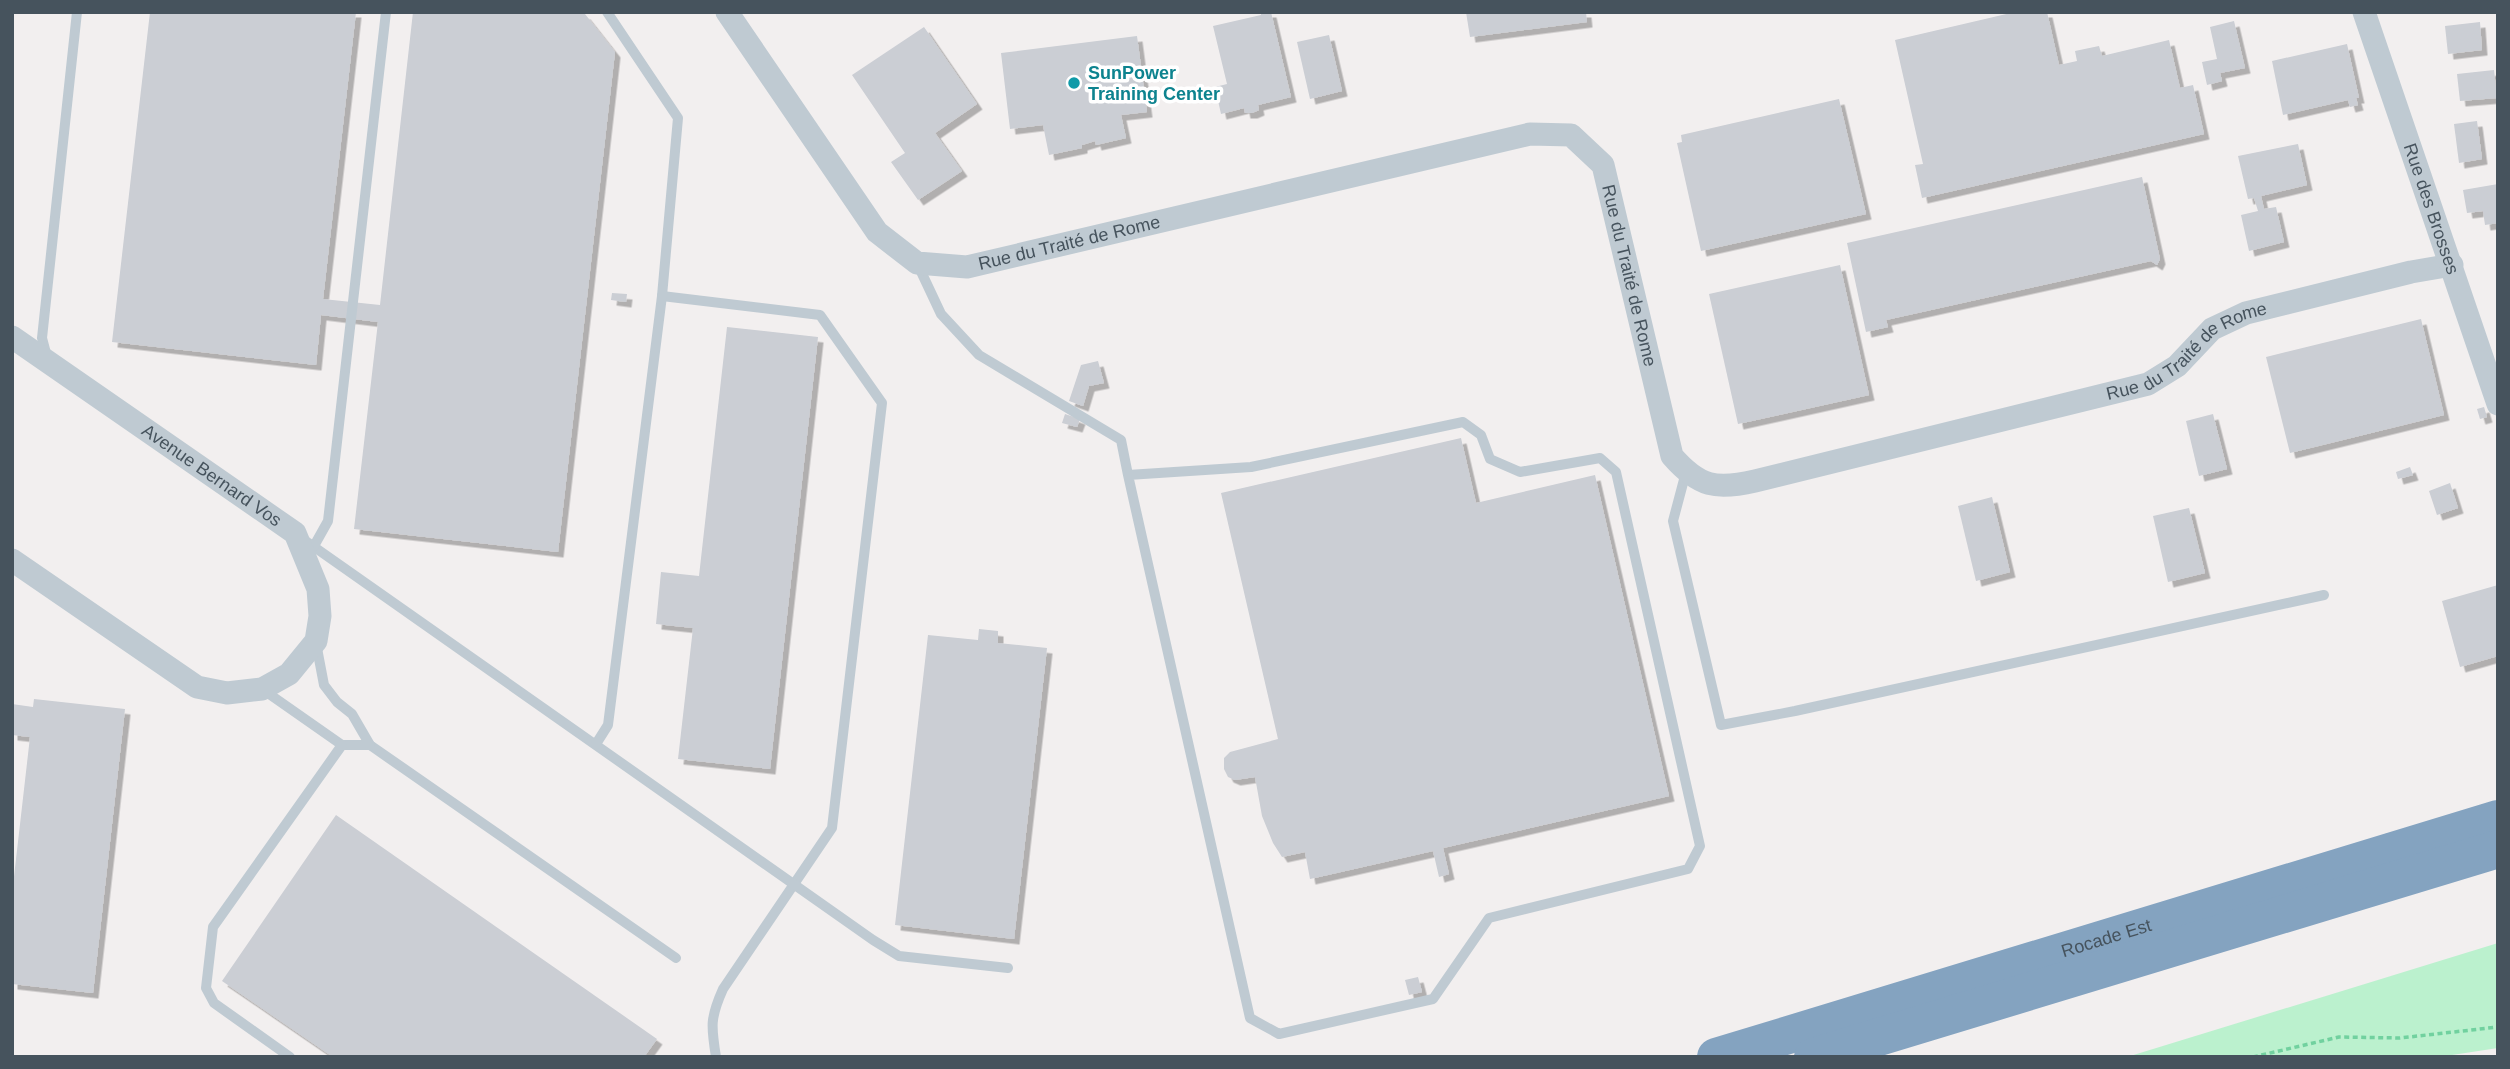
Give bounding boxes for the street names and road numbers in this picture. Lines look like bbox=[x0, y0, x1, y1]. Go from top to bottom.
street label: Rue des Brosses bbox=[2400, 141, 2463, 277]
street label: Rue du Traité de Rome bbox=[1598, 183, 1660, 368]
street label: Rue du Traité de Rome bbox=[976, 212, 1162, 274]
street label: Rue du Traité de Rome bbox=[2104, 298, 2269, 404]
street label: Avenue Bernard Vos bbox=[138, 420, 285, 531]
street label: Rocade Est bbox=[2059, 915, 2154, 961]

